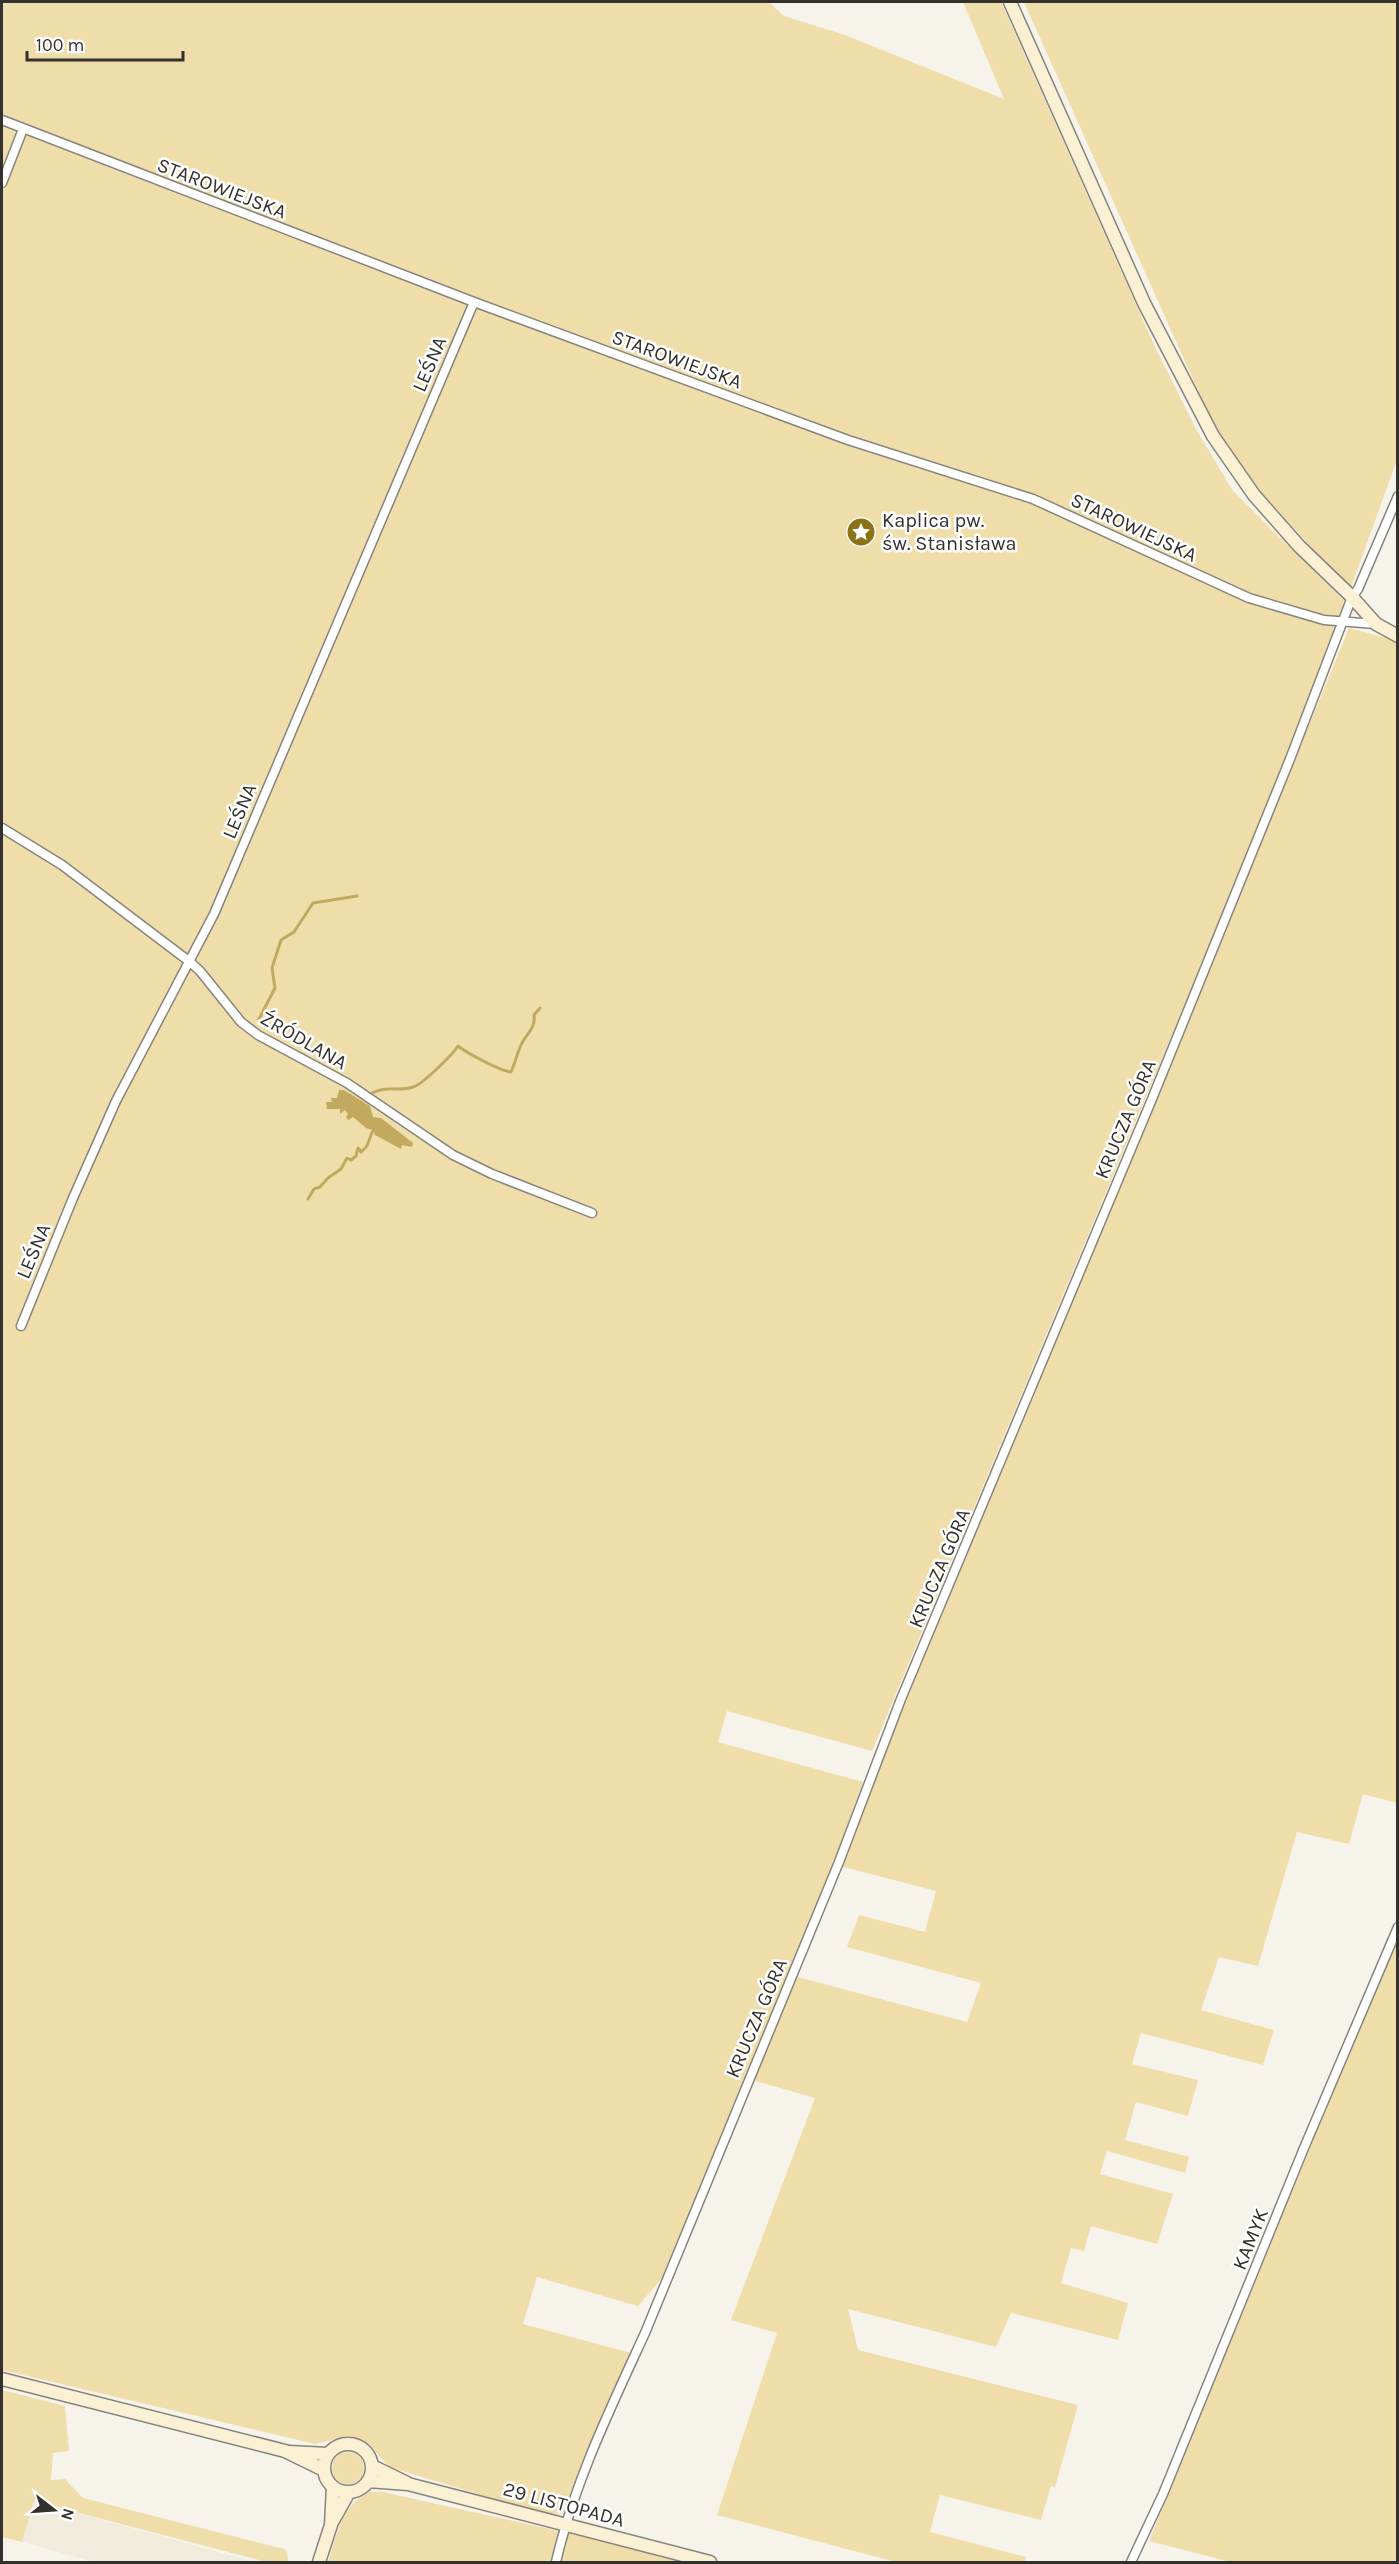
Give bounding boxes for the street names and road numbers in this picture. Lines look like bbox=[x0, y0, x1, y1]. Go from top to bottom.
street label: STAROWIEJSKA bbox=[154, 153, 290, 224]
street label: STAROWIEJSKA bbox=[609, 325, 745, 394]
street label: LEŚNA bbox=[407, 333, 451, 395]
street label: STAROWIEJSKA bbox=[1067, 488, 1200, 567]
street label: LEŚNA bbox=[217, 780, 261, 842]
street label: ŹRÓDLANA bbox=[256, 1006, 352, 1074]
street label: KRUCZA GÓRA bbox=[1089, 1056, 1161, 1182]
street label: LEŚNA bbox=[11, 1220, 55, 1282]
street label: KRUCZA GÓRA bbox=[903, 1505, 975, 1631]
street label: KRUCZA GÓRA bbox=[720, 1955, 792, 2081]
street label: KAMYK bbox=[1228, 2205, 1273, 2273]
street label: 29 LISTOPADA bbox=[501, 2477, 627, 2532]

